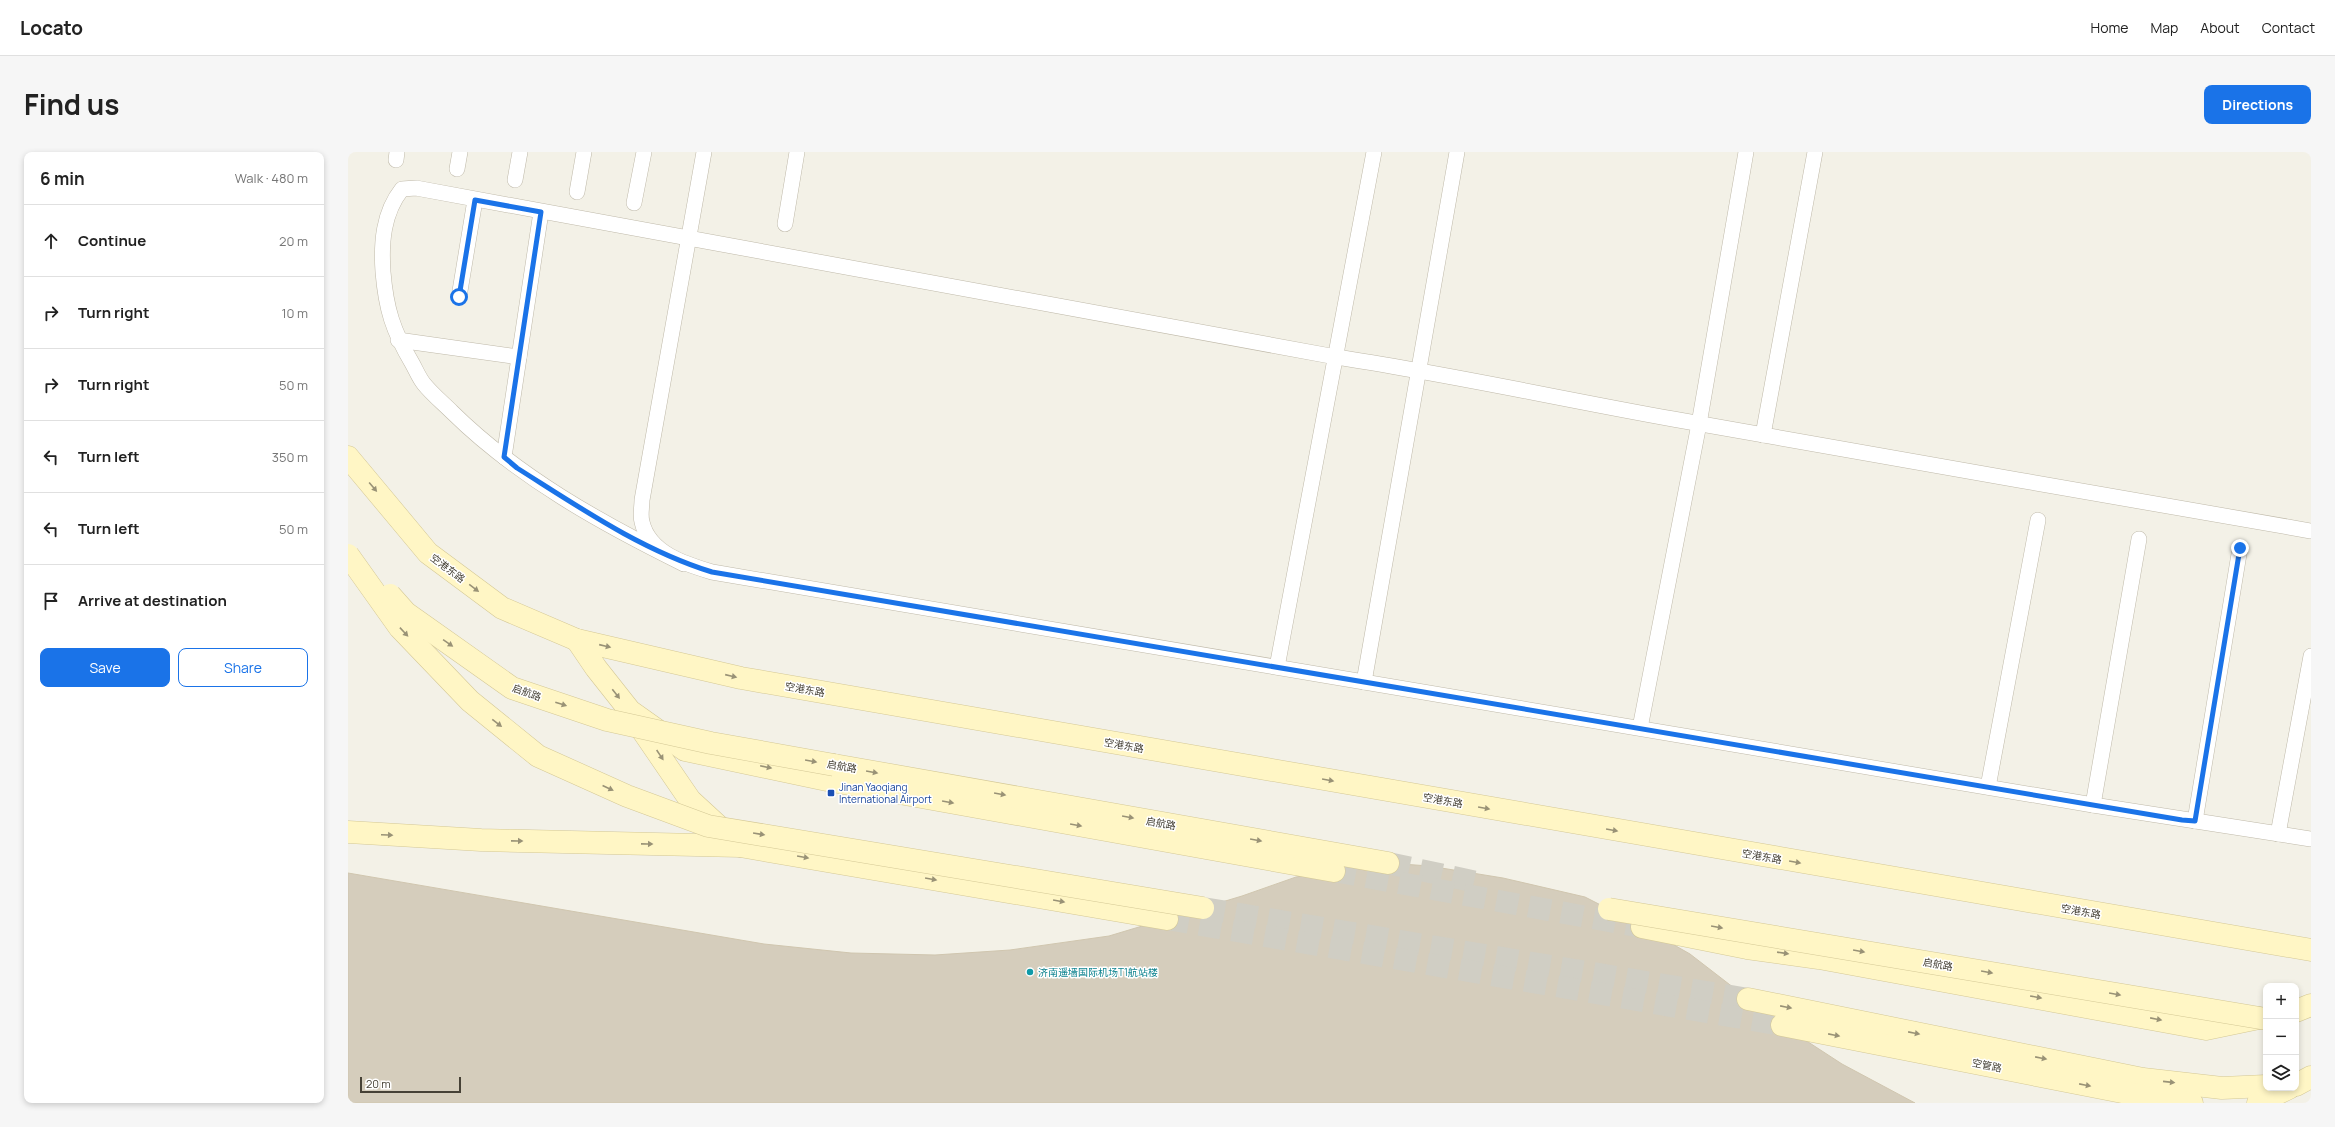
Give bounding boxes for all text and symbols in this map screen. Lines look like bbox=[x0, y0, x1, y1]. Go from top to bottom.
text: Locato bbox=[20, 15, 83, 41]
text: Home bbox=[2091, 18, 2128, 37]
text: Map bbox=[2150, 18, 2178, 37]
text: About bbox=[2200, 18, 2240, 37]
text: Contact bbox=[2262, 18, 2315, 37]
text: Find us bbox=[24, 85, 119, 123]
button: Directions bbox=[2204, 85, 2311, 124]
text: 6 min bbox=[40, 167, 85, 190]
text: Walk · 480 m bbox=[235, 169, 308, 187]
icon: ahead bbox=[40, 230, 62, 252]
text: Continue bbox=[78, 230, 146, 251]
text: 20 m bbox=[279, 232, 308, 250]
route start bbox=[450, 288, 468, 306]
icon: right bbox=[40, 302, 62, 324]
text: Turn right bbox=[78, 302, 149, 323]
text: 10 m bbox=[281, 304, 308, 322]
icon: right bbox=[40, 374, 62, 396]
text: Turn right bbox=[78, 374, 149, 395]
text: 50 m bbox=[279, 376, 308, 394]
icon: left bbox=[40, 446, 62, 468]
text: Turn left bbox=[78, 446, 140, 467]
text: 350 m bbox=[272, 448, 308, 466]
one-way arrow bbox=[368, 482, 377, 493]
icon: left bbox=[40, 518, 62, 540]
text: Turn left bbox=[78, 518, 140, 539]
text: 50 m bbox=[279, 520, 308, 538]
route end bbox=[2231, 539, 2249, 557]
street label: 空港东路 bbox=[428, 550, 468, 586]
one-way arrow bbox=[469, 584, 480, 592]
icon: arrive bbox=[40, 590, 62, 612]
text: Arrive at destination bbox=[78, 590, 227, 611]
one-way arrow bbox=[399, 627, 409, 637]
one-way arrow bbox=[443, 639, 454, 647]
one-way arrow bbox=[598, 644, 611, 650]
button: Save bbox=[40, 648, 170, 687]
button: Share bbox=[178, 648, 308, 687]
one-way arrow bbox=[725, 673, 737, 679]
street label: 空港东路 bbox=[784, 679, 826, 699]
street label: 启航路 bbox=[511, 680, 543, 704]
one-way arrow bbox=[612, 689, 621, 700]
one-way arrow bbox=[555, 702, 567, 708]
one-way arrow bbox=[491, 718, 502, 727]
street label: 空港东路 bbox=[1103, 735, 1145, 755]
one-way arrow bbox=[656, 749, 663, 761]
street label: 启航路 bbox=[826, 757, 858, 775]
one-way arrow bbox=[804, 758, 817, 764]
one-way arrow bbox=[759, 765, 772, 771]
one-way arrow bbox=[866, 769, 878, 775]
one-way arrow bbox=[1322, 778, 1334, 784]
place label: Jinan Yaoqiang International Airport bbox=[839, 780, 932, 806]
one-way arrow bbox=[603, 785, 614, 791]
marker: Jinan Yaoqiang International Airport bbox=[826, 788, 836, 798]
street label: 空港东路 bbox=[1422, 790, 1464, 810]
one-way arrow bbox=[994, 792, 1006, 798]
one-way arrow bbox=[942, 799, 954, 805]
one-way arrow bbox=[1478, 805, 1490, 811]
one-way arrow bbox=[1122, 814, 1134, 820]
street label: 启航路 bbox=[1145, 814, 1177, 832]
one-way arrow bbox=[1070, 822, 1082, 828]
one-way arrow bbox=[1606, 827, 1618, 833]
one-way arrow bbox=[381, 831, 393, 838]
one-way arrow bbox=[753, 831, 765, 837]
one-way arrow bbox=[1250, 837, 1262, 843]
one-way arrow bbox=[511, 838, 524, 844]
one-way arrow bbox=[641, 841, 654, 847]
street label: 空港东路 bbox=[1741, 846, 1783, 866]
one-way arrow bbox=[797, 854, 809, 860]
one-way arrow bbox=[1789, 859, 1801, 865]
one-way arrow bbox=[925, 876, 937, 882]
one-way arrow bbox=[1053, 898, 1065, 904]
street label: 空港东路 bbox=[2060, 901, 2102, 921]
one-way arrow bbox=[1711, 924, 1723, 930]
one-way arrow bbox=[1853, 948, 1865, 954]
one-way arrow bbox=[1777, 950, 1789, 956]
street label: 启航路 bbox=[1922, 955, 1954, 973]
place label: 济南遥墙国际机场T1航站楼 bbox=[1038, 965, 1158, 979]
marker: 济南遥墙国际机场T1航站楼 bbox=[1025, 967, 1035, 977]
one-way arrow bbox=[1981, 970, 1993, 976]
map controls bbox=[2263, 983, 2299, 1091]
button: + bbox=[2263, 983, 2299, 1019]
one-way arrow bbox=[2109, 991, 2121, 997]
one-way arrow bbox=[2030, 994, 2042, 1000]
one-way arrow bbox=[1780, 1004, 1793, 1010]
one-way arrow bbox=[2150, 1016, 2162, 1022]
button: − bbox=[2263, 1019, 2299, 1055]
one-way arrow bbox=[1908, 1030, 1920, 1036]
one-way arrow bbox=[1828, 1033, 1840, 1039]
street label: 空管路 bbox=[1971, 1055, 2003, 1075]
button: layers bbox=[2263, 1055, 2299, 1091]
one-way arrow bbox=[2035, 1056, 2047, 1062]
scale bar bbox=[360, 1075, 461, 1094]
text: 20 m bbox=[366, 1076, 391, 1091]
one-way arrow bbox=[2163, 1078, 2175, 1085]
one-way arrow bbox=[2079, 1082, 2091, 1088]

